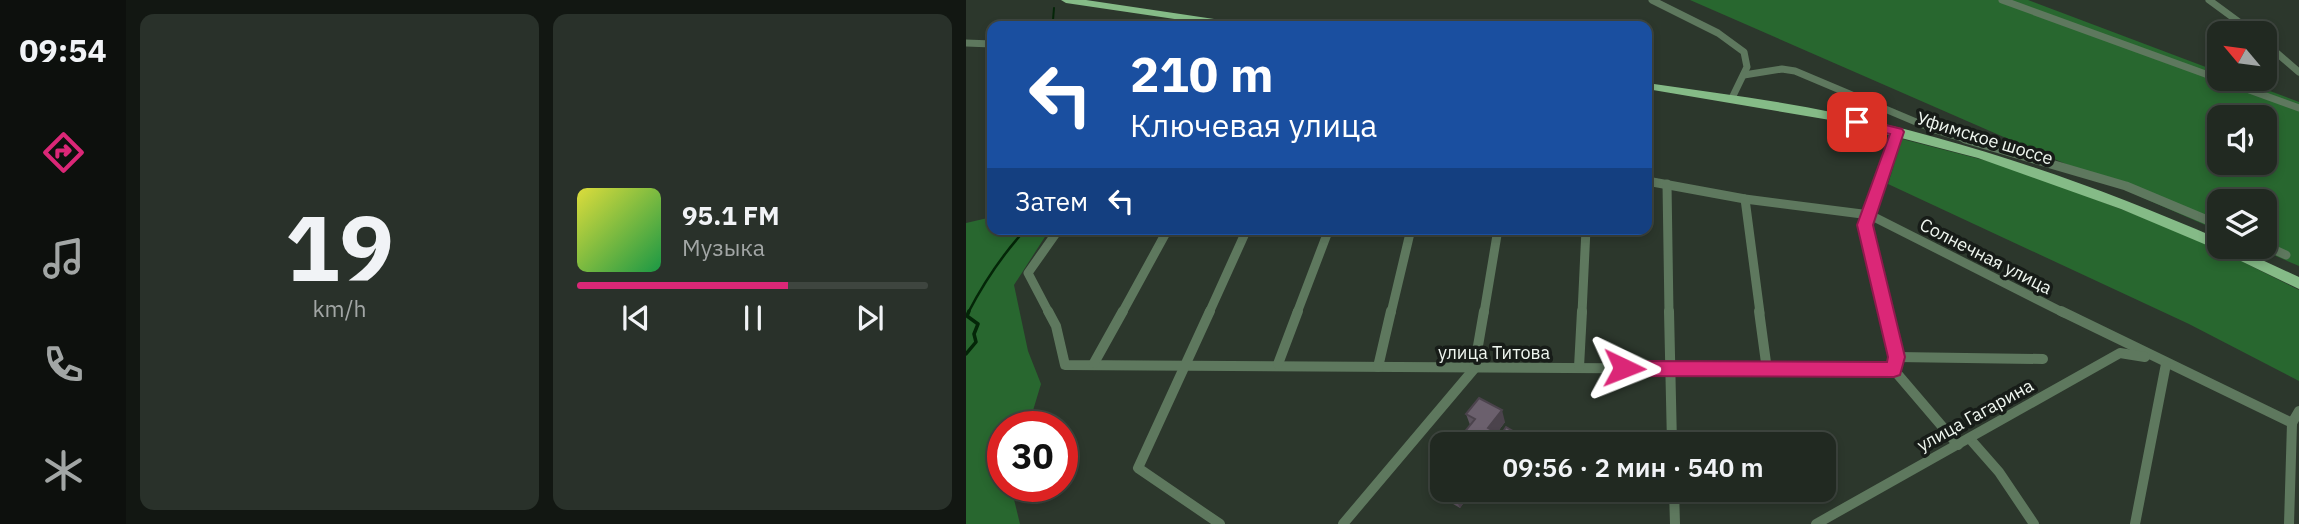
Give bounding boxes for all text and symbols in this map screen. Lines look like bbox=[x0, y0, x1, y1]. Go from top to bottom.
north arrow bbox=[2207, 21, 2277, 91]
map controls bbox=[2207, 21, 2277, 259]
text: 09:54 bbox=[19, 29, 107, 71]
text: 210 m bbox=[1130, 42, 1274, 105]
icon: left bbox=[1015, 49, 1106, 140]
pin bbox=[1827, 92, 1887, 152]
icon: arrive bbox=[1838, 103, 1876, 141]
text: Ключевая улица bbox=[1130, 104, 1377, 146]
button: sound bbox=[2207, 105, 2277, 175]
street label: Уфимское шоссе bbox=[1914, 106, 2056, 170]
icon: directions bbox=[39, 128, 88, 177]
icon: left bbox=[1102, 182, 1140, 220]
text: Затем bbox=[1015, 184, 1088, 218]
text: 19 bbox=[285, 188, 394, 306]
button: layers bbox=[2207, 189, 2277, 259]
text: 95.1 FM bbox=[682, 198, 780, 232]
street label: Солнечная улица bbox=[1916, 213, 2056, 299]
text: Музыка bbox=[682, 232, 765, 262]
icon: music bbox=[39, 234, 88, 283]
text: km/h bbox=[312, 293, 367, 323]
icon: previous bbox=[617, 299, 655, 337]
icon: pause bbox=[734, 299, 772, 337]
icon: next bbox=[851, 299, 889, 337]
position arrow bbox=[1587, 331, 1661, 405]
icon: phone bbox=[39, 340, 88, 389]
street label: улица Титова bbox=[1438, 341, 1550, 364]
street label: улица Гагарина bbox=[1913, 373, 2038, 456]
speed limit sign: 30 bbox=[987, 411, 1078, 502]
icon: climate bbox=[39, 446, 88, 495]
text: 09:56 · 2 мин · 540 m bbox=[1502, 450, 1764, 484]

